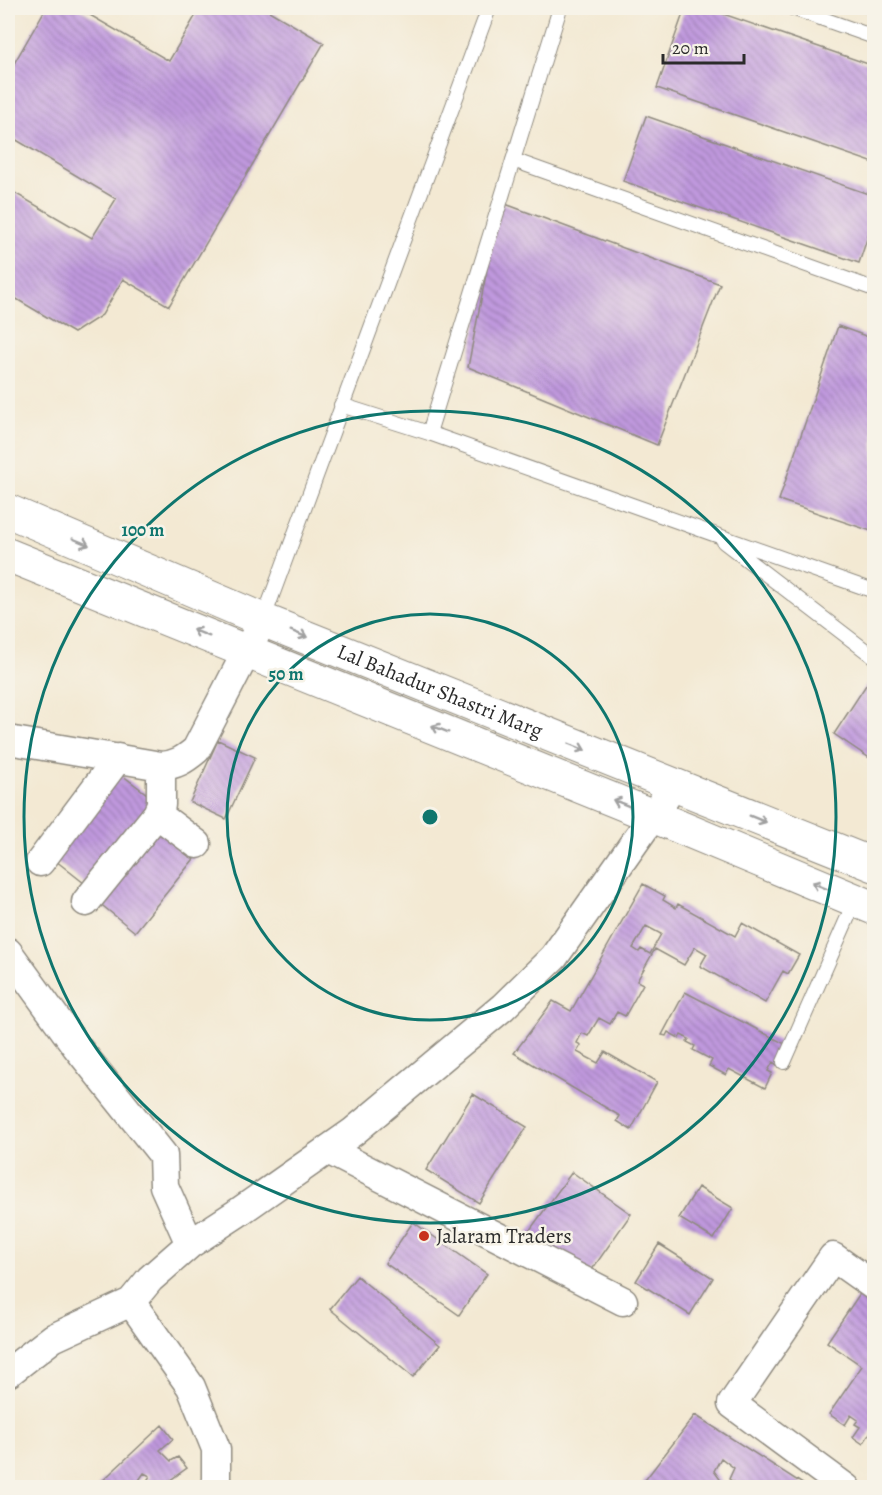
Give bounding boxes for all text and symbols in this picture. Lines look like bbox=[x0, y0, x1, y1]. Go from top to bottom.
scale bar bbox=[663, 27, 744, 65]
text: 20 m bbox=[672, 36, 709, 60]
text: 100 m bbox=[122, 518, 164, 542]
one-way arrow bbox=[71, 537, 89, 548]
one-way arrow bbox=[192, 627, 211, 638]
one-way arrow bbox=[289, 630, 308, 641]
street label: Lal Bahadur Shastri Marg bbox=[333, 637, 547, 745]
text: 50 m bbox=[269, 662, 303, 686]
one-way arrow bbox=[432, 723, 450, 734]
one-way arrow bbox=[567, 742, 586, 753]
one-way arrow bbox=[612, 797, 631, 808]
centre of rings bbox=[420, 807, 440, 827]
one-way arrow bbox=[748, 815, 767, 826]
one-way arrow bbox=[812, 880, 830, 891]
place label: Jalaram Traders bbox=[436, 1222, 572, 1250]
marker: Jalaram Traders bbox=[417, 1229, 431, 1243]

